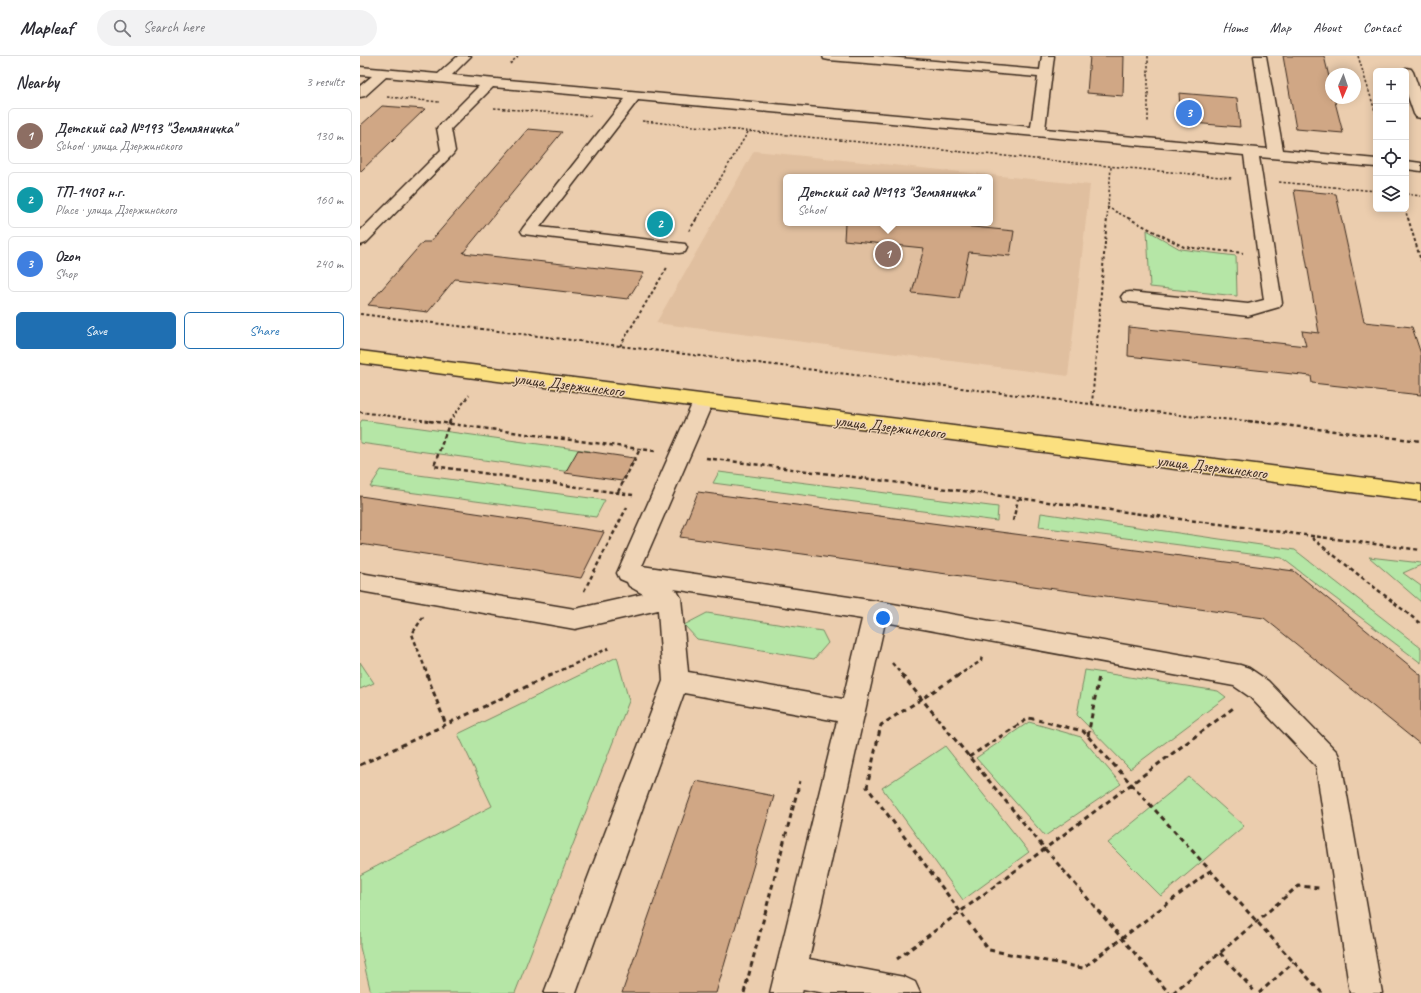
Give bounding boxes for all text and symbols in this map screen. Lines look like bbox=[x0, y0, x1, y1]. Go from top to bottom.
search box bbox=[97, 10, 377, 46]
text: Mapleaf bbox=[20, 16, 73, 40]
icon: search bbox=[111, 17, 133, 39]
text: Search here bbox=[143, 18, 204, 37]
text: Home bbox=[1222, 19, 1248, 36]
text: Map bbox=[1270, 19, 1291, 36]
text: About bbox=[1313, 19, 1341, 36]
text: Contact bbox=[1363, 19, 1401, 36]
north arrow bbox=[1325, 68, 1361, 104]
map controls bbox=[1373, 68, 1409, 212]
button: + bbox=[1373, 68, 1409, 104]
text: Nearby bbox=[16, 72, 59, 93]
text: 3 results bbox=[306, 74, 344, 90]
pin: 3 bbox=[1176, 98, 1202, 128]
button: − bbox=[1373, 104, 1409, 140]
text: Детский сад №193 "Земляничка" bbox=[55, 119, 236, 138]
text: 1 bbox=[27, 128, 33, 144]
text: 130 m bbox=[315, 128, 343, 144]
text: School · улица Дзержинского bbox=[55, 138, 182, 154]
button: locate bbox=[1373, 140, 1409, 176]
popup bbox=[783, 174, 993, 226]
button: layers bbox=[1373, 176, 1409, 212]
text: ТП-1407 н.г. bbox=[55, 183, 124, 202]
text: Детский сад №193 "Земляничка" bbox=[797, 183, 979, 202]
text: 2 bbox=[27, 192, 33, 208]
text: 160 m bbox=[315, 192, 343, 208]
text: Place · улица Дзержинского bbox=[55, 202, 177, 218]
text: School bbox=[797, 202, 825, 218]
pin: 2 bbox=[647, 209, 673, 239]
pin: 1 bbox=[875, 239, 901, 269]
text: Ozon bbox=[55, 247, 80, 266]
text: 3 bbox=[27, 256, 33, 272]
text: 240 m bbox=[315, 256, 343, 272]
text: Shop bbox=[55, 266, 77, 282]
button: Save bbox=[16, 312, 176, 349]
button: Share bbox=[184, 312, 344, 349]
street label: улица Дзержинского bbox=[512, 368, 626, 402]
street label: улица Дзержинского bbox=[833, 410, 947, 444]
street label: улица Дзержинского bbox=[1155, 450, 1269, 484]
your location bbox=[873, 608, 893, 628]

